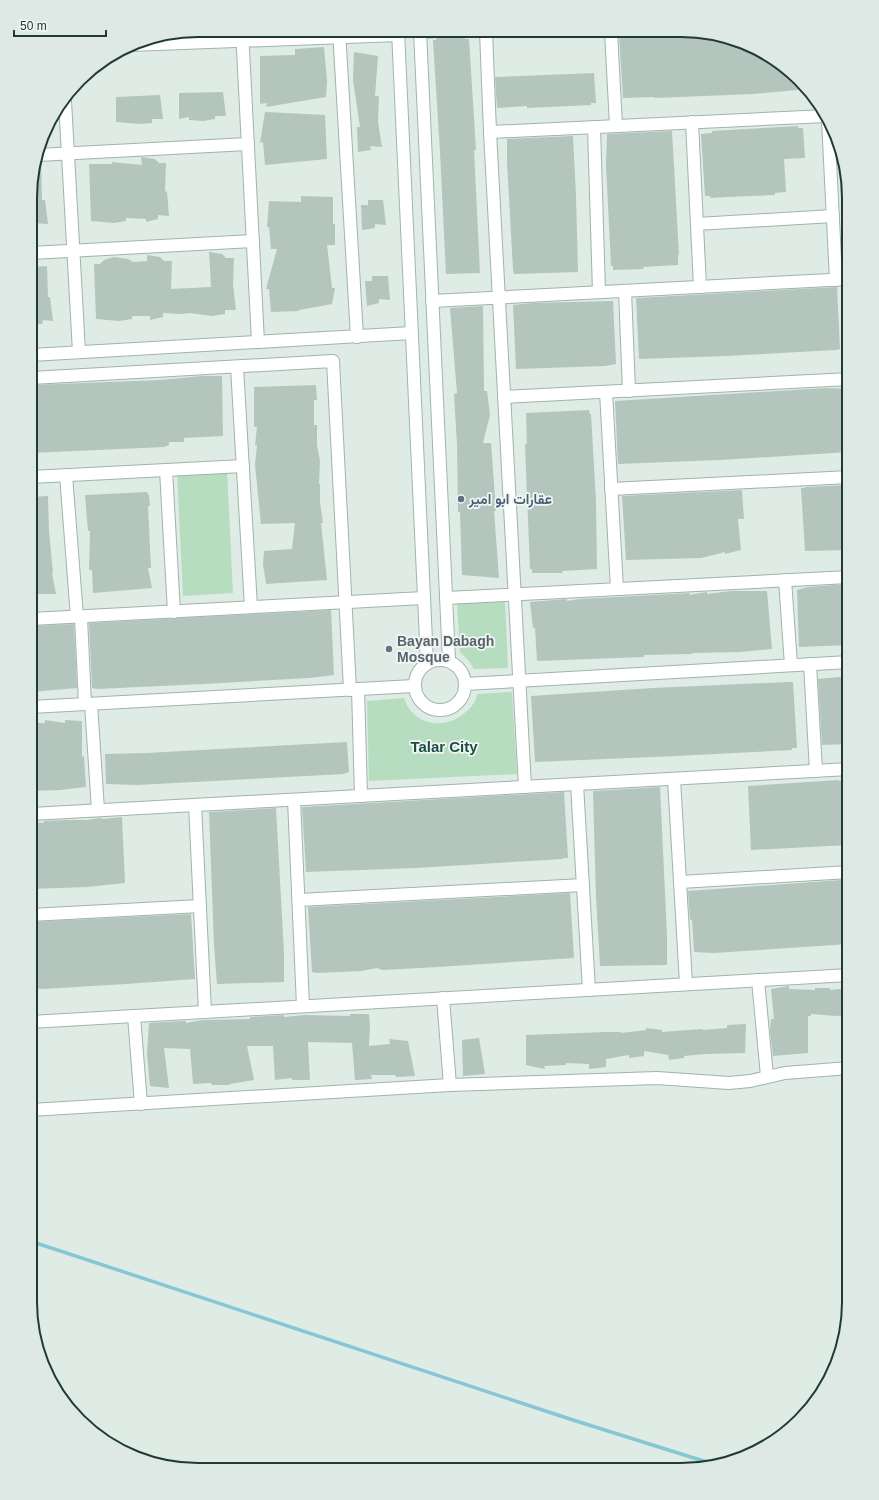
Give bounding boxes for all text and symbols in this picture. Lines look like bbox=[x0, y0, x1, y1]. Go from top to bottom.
scale bar bbox=[14, 12, 106, 38]
text: 50 m bbox=[20, 19, 47, 33]
place label: عقارات ابو امير bbox=[468, 491, 552, 508]
marker: عقارات ابو امير bbox=[456, 494, 466, 504]
place label: Bayan Dabagh Mosque bbox=[397, 633, 494, 665]
marker: Bayan Dabagh Mosque bbox=[384, 644, 394, 654]
district label: Talar City bbox=[410, 738, 478, 755]

